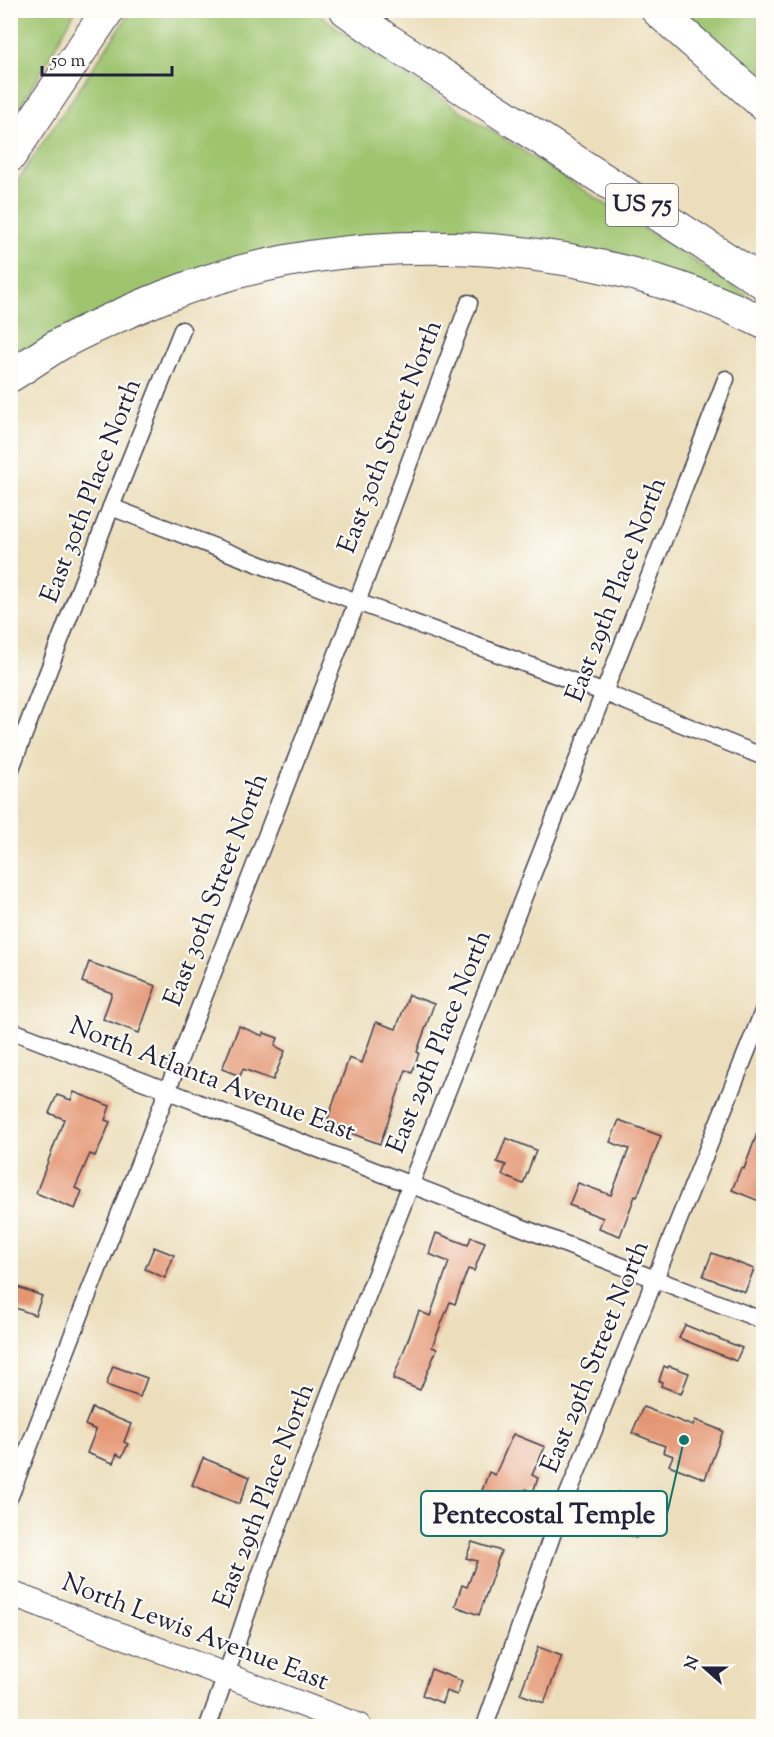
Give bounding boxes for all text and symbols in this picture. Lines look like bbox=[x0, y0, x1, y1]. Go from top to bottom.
scale bar bbox=[42, 39, 172, 77]
text: 50 m bbox=[50, 49, 86, 75]
road number: US 75 bbox=[606, 184, 678, 226]
street label: East 30th Street North bbox=[329, 315, 453, 559]
street label: East 30th Place North bbox=[32, 374, 152, 608]
street label: East 29th Place North bbox=[557, 472, 677, 708]
street label: East 30th Street North bbox=[155, 768, 279, 1012]
street label: East 29th Place North bbox=[378, 925, 502, 1159]
street label: North Atlanta Avenue East bbox=[64, 1008, 361, 1152]
street label: East 29th Street North bbox=[532, 1235, 660, 1479]
street label: East 29th Place North bbox=[205, 1378, 325, 1614]
callout: Pentecostal Temple bbox=[421, 1491, 667, 1536]
text: Pentecostal Temple bbox=[433, 1497, 655, 1536]
street label: North Lewis Avenue East bbox=[56, 1565, 334, 1701]
north arrow bbox=[675, 1638, 735, 1698]
text: N bbox=[680, 1653, 706, 1674]

